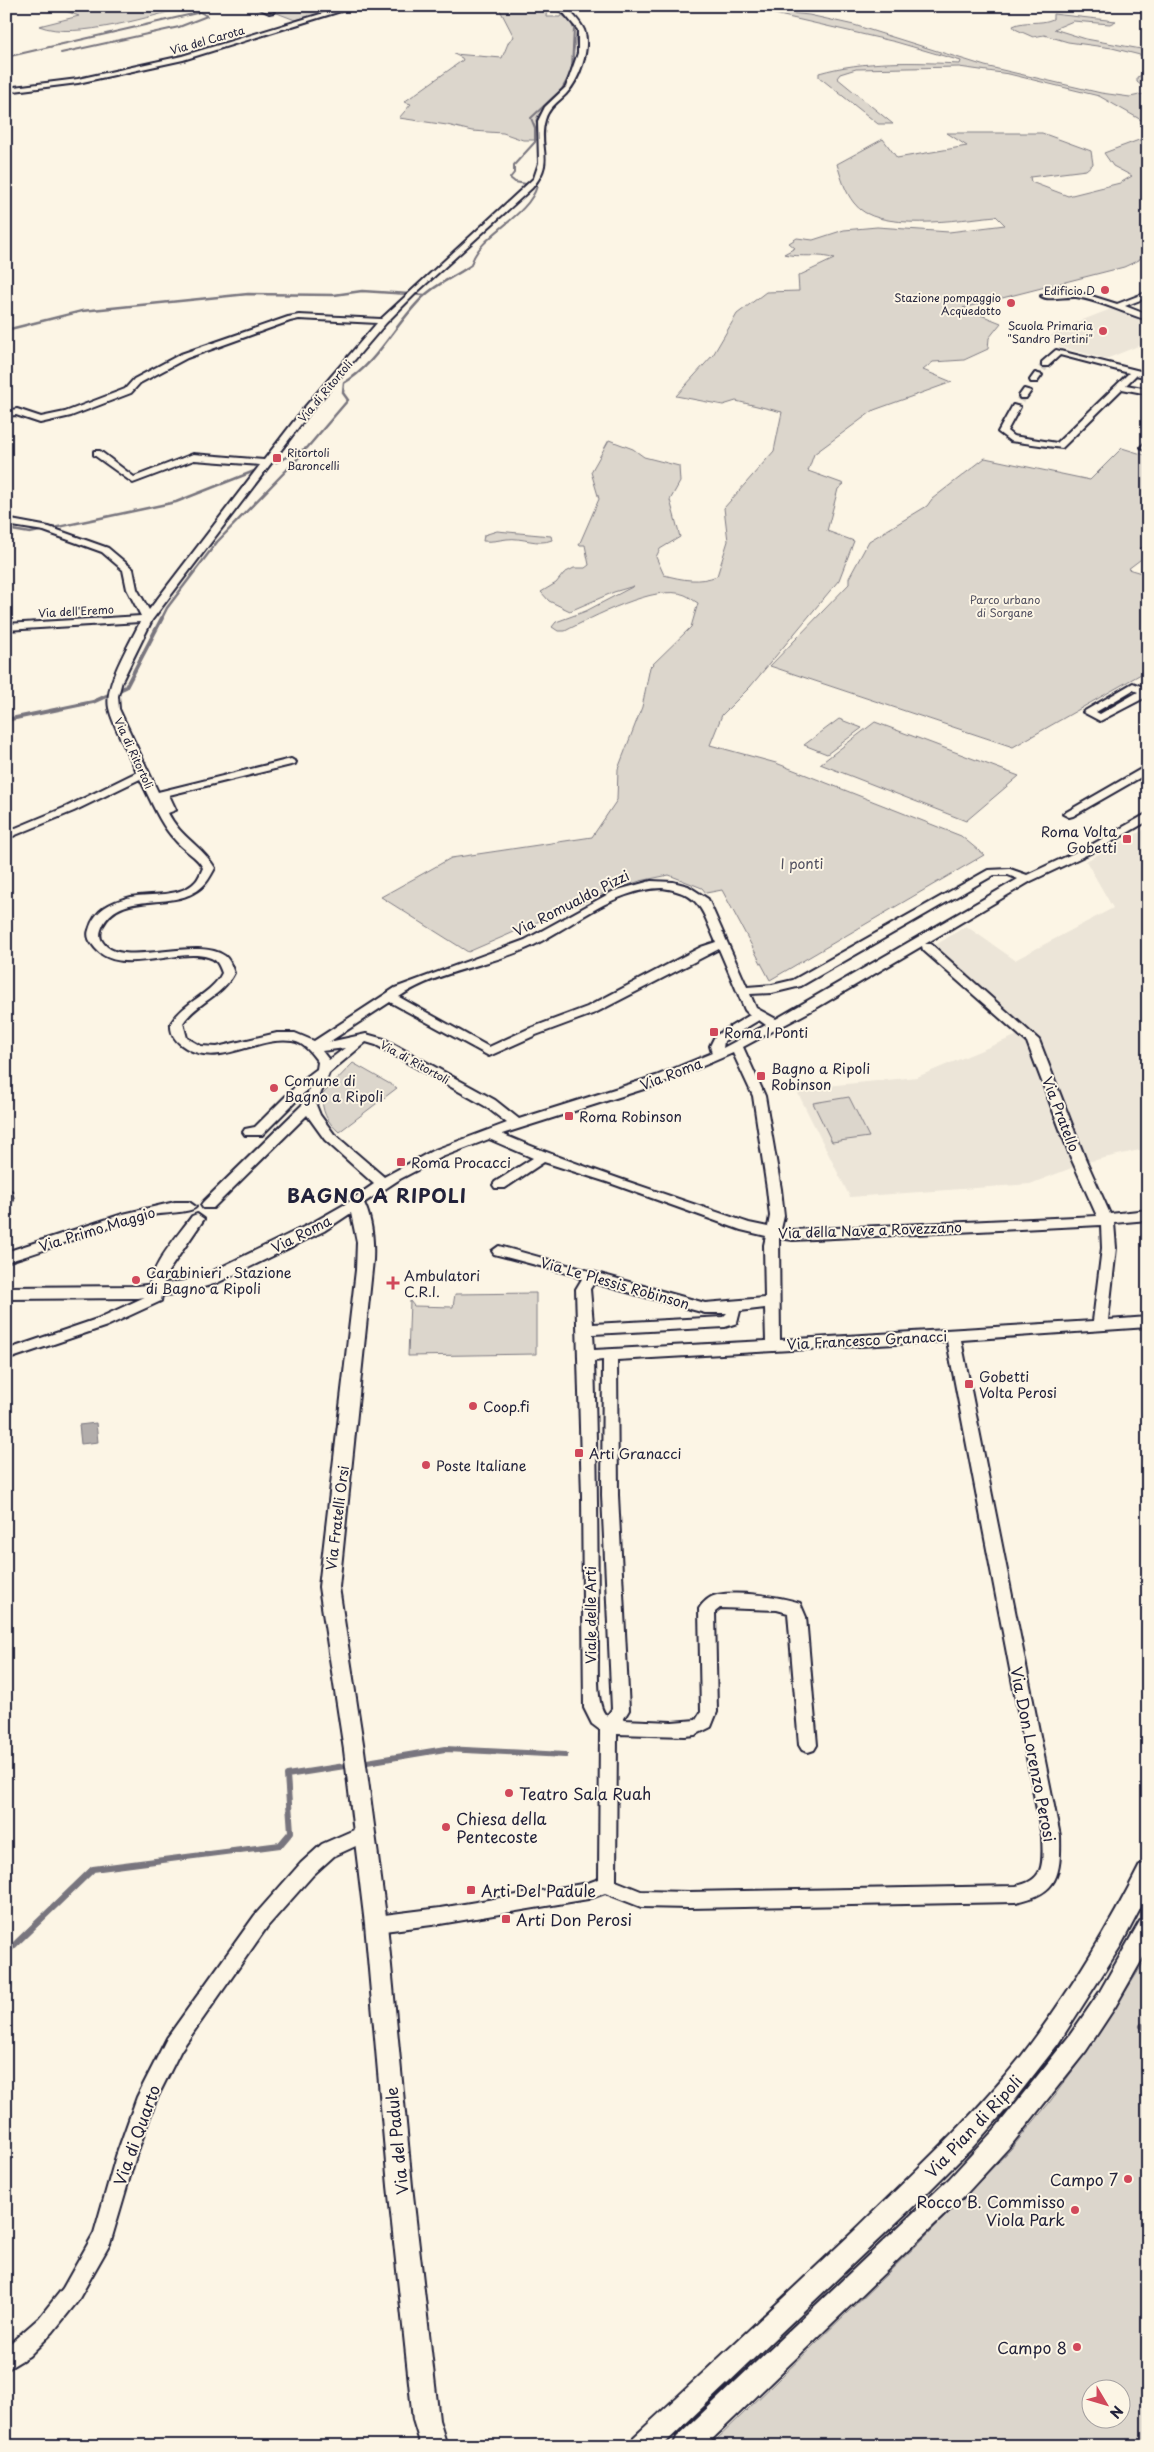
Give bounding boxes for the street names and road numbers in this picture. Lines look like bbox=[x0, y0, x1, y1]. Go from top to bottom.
street label: Via del Carota bbox=[168, 21, 247, 59]
street label: Via di Ritortoli bbox=[294, 356, 356, 426]
street label: Via dell'Eremo bbox=[38, 601, 114, 621]
street label: Via di Ritortoli bbox=[110, 715, 158, 791]
street label: Via Romualdo Pizzi bbox=[509, 865, 633, 941]
street label: Via di Ritortoli bbox=[377, 1036, 453, 1088]
street label: Via Roma bbox=[637, 1052, 706, 1095]
street label: Via Pratello bbox=[1037, 1073, 1085, 1155]
street label: Via Primo Maggio bbox=[36, 1201, 158, 1257]
street label: Via Roma bbox=[267, 1210, 335, 1258]
street label: Via della Nave a Rovezzano bbox=[778, 1216, 963, 1244]
street label: Via Le Plessis Robinson bbox=[538, 1252, 692, 1314]
street label: Via Francesco Granacci bbox=[786, 1325, 948, 1355]
street label: Via Fratelli Orsi bbox=[320, 1464, 354, 1572]
street label: Viale delle Arti bbox=[580, 1566, 601, 1664]
street label: Via Don Lorenzo Perosi bbox=[1005, 1664, 1063, 1844]
street label: Via Pian di Ripoli bbox=[919, 2069, 1027, 2183]
street label: Via di Quarto bbox=[107, 2081, 165, 2189]
street label: Via del Padule bbox=[378, 2086, 414, 2196]

